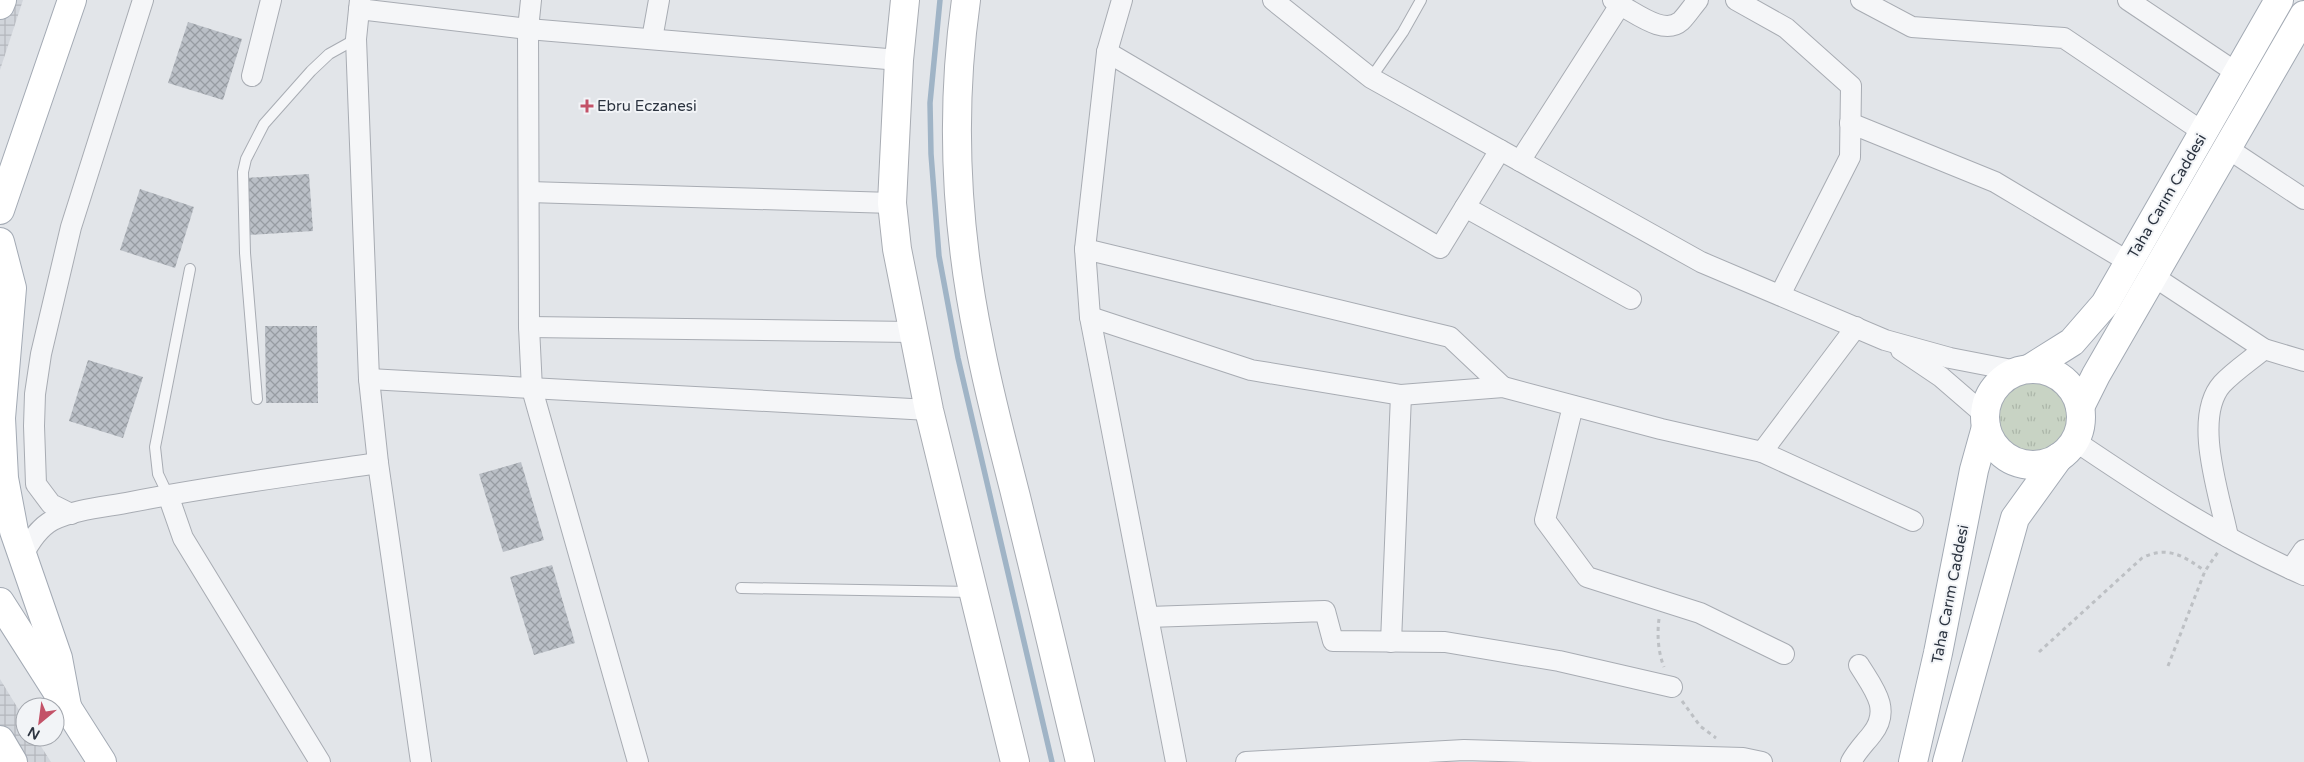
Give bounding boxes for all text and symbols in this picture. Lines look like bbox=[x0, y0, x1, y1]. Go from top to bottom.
place label: Ebru Eczanesi bbox=[597, 97, 697, 115]
marker: Ebru Eczanesi bbox=[581, 100, 593, 112]
street label: Taha Carım Caddesi bbox=[2124, 130, 2210, 262]
street label: Taha Carım Caddesi bbox=[1928, 523, 1972, 665]
north arrow bbox=[15, 697, 65, 747]
text: N bbox=[25, 723, 43, 743]

